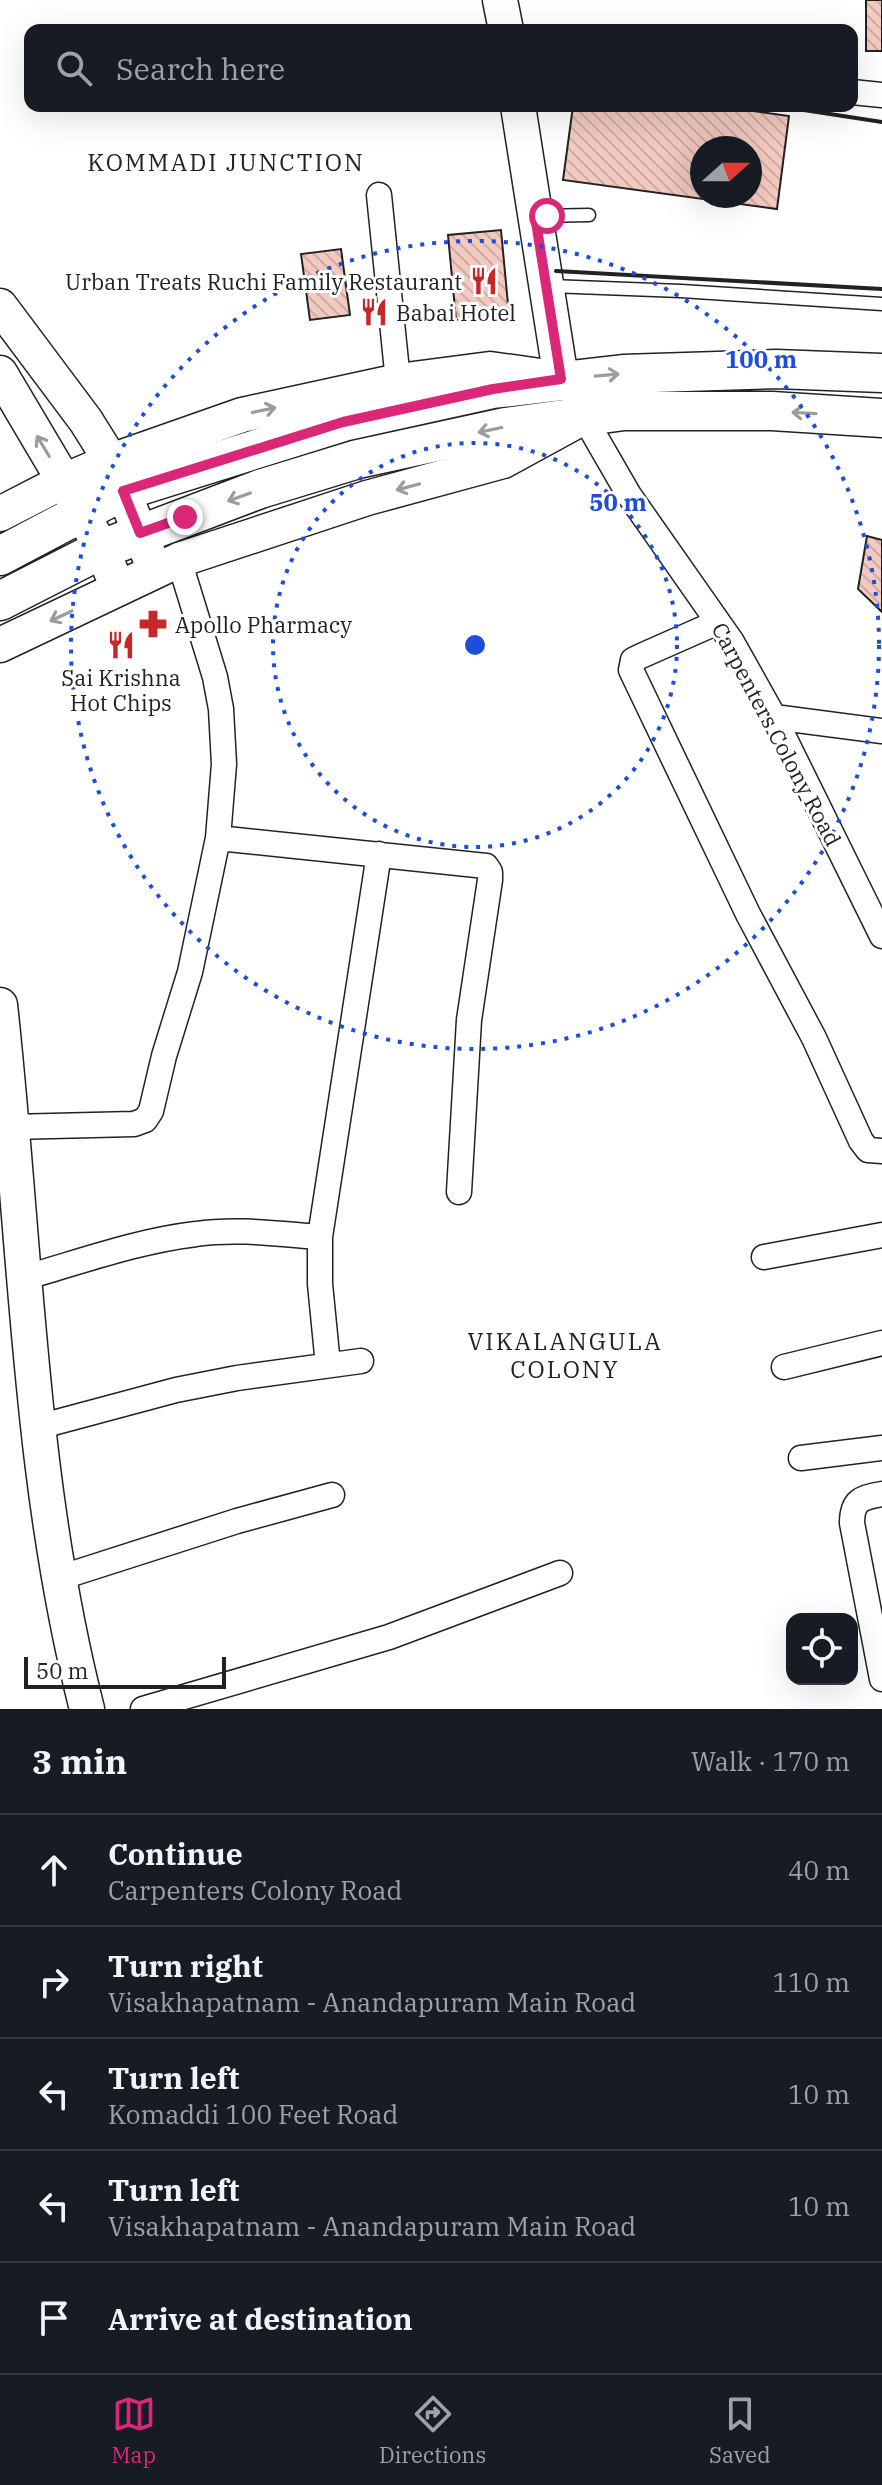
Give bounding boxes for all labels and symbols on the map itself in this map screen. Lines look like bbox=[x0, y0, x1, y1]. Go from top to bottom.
north arrow bbox=[690, 136, 762, 208]
district label: KOMMADI JUNCTION bbox=[87, 146, 365, 178]
route start bbox=[529, 198, 565, 234]
restaurant icon: Urban Treats Ruchi Family Restaurant bbox=[469, 266, 499, 296]
place label: Urban Treats Ruchi Family Restaurant bbox=[65, 267, 462, 296]
restaurant icon: Babai Hotel bbox=[359, 297, 389, 327]
place label: Babai Hotel bbox=[396, 298, 516, 327]
text: 100 m bbox=[725, 343, 797, 375]
one-way arrow bbox=[593, 368, 620, 383]
one-way arrow bbox=[251, 402, 277, 417]
one-way arrow bbox=[791, 406, 818, 421]
one-way arrow bbox=[477, 423, 503, 438]
one-way arrow bbox=[35, 435, 51, 458]
one-way arrow bbox=[396, 480, 422, 495]
text: 50 m bbox=[589, 486, 647, 518]
one-way arrow bbox=[227, 491, 252, 505]
route end bbox=[167, 499, 203, 535]
one-way arrow bbox=[49, 609, 73, 624]
pharmacy icon: Apollo Pharmacy bbox=[138, 609, 168, 639]
place label: Apollo Pharmacy bbox=[175, 610, 352, 639]
street label: Carpenters Colony Road bbox=[706, 617, 848, 851]
restaurant icon: Sai Krishna Hot Chips bbox=[106, 630, 136, 660]
centre of rings bbox=[461, 631, 489, 659]
place label: Sai Krishna Hot Chips bbox=[61, 663, 181, 717]
district label: VIKALANGULA COLONY bbox=[467, 1325, 663, 1385]
scale bar bbox=[24, 1653, 226, 1689]

